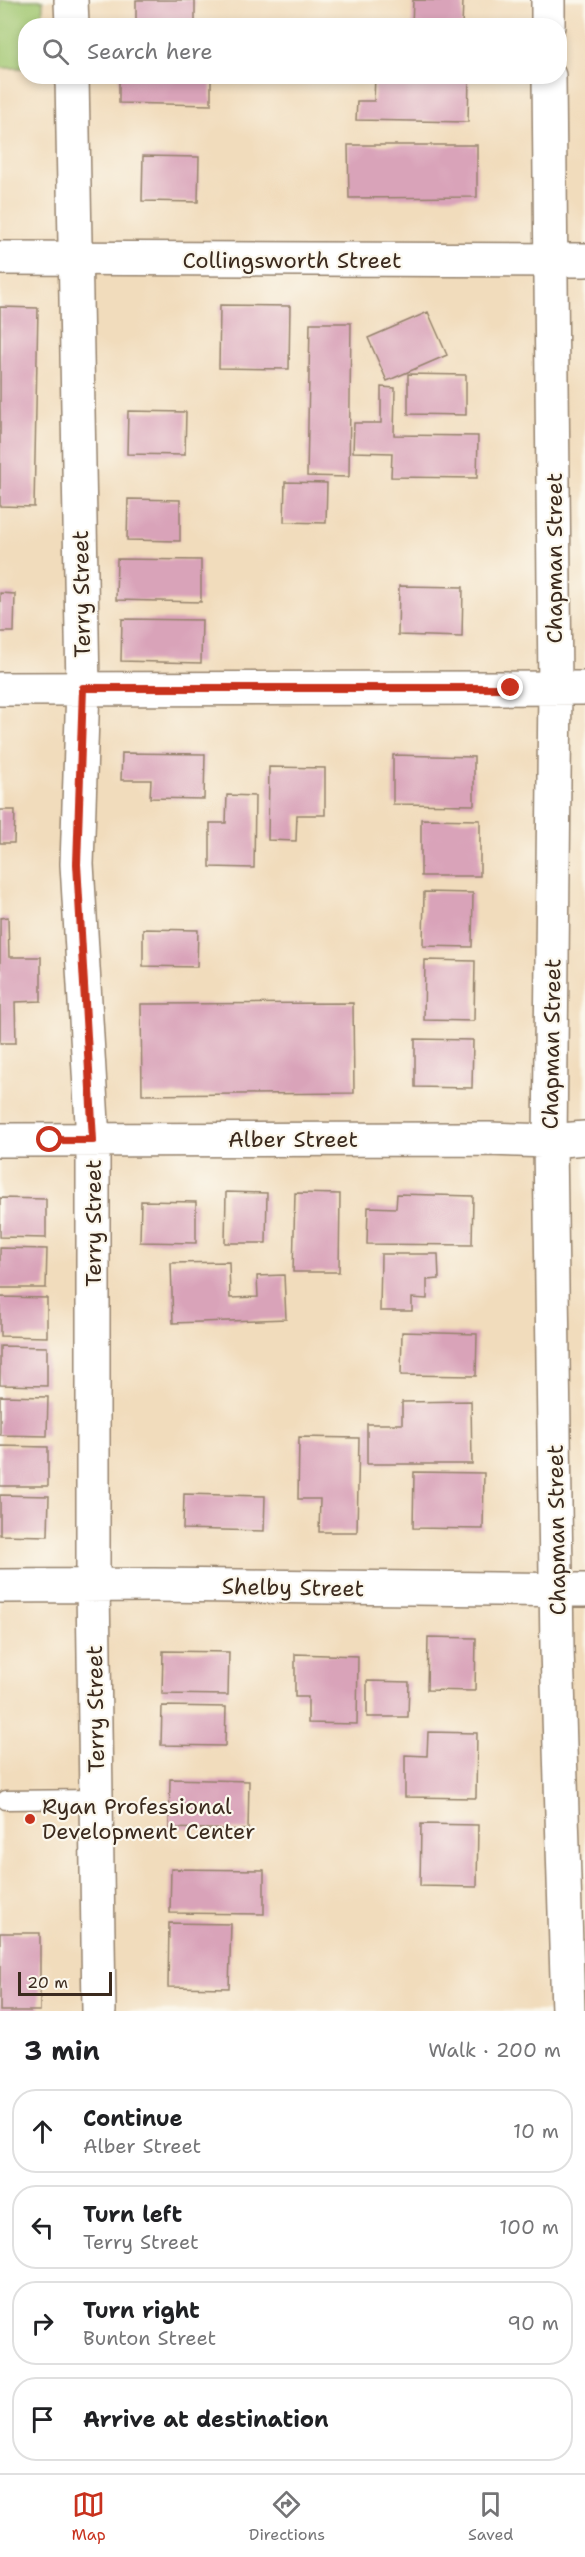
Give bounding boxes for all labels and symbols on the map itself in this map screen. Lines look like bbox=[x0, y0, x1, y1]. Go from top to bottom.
street label: Collingsworth Street bbox=[182, 246, 402, 275]
street label: Chapman Street bbox=[540, 473, 569, 643]
street label: Terry Street bbox=[66, 530, 97, 658]
route end bbox=[497, 674, 523, 700]
street label: Chapman Street bbox=[536, 958, 567, 1130]
street label: Alber Street bbox=[228, 1125, 358, 1154]
route start bbox=[36, 1126, 62, 1152]
street label: Terry Street bbox=[79, 1159, 108, 1287]
street label: Chapman Street bbox=[541, 1444, 572, 1616]
street label: Shelby Street bbox=[222, 1572, 364, 1603]
street label: Terry Street bbox=[80, 1645, 111, 1773]
place label: Ryan Professional Development Center bbox=[42, 1792, 255, 1846]
marker: Ryan Professional Development Center bbox=[23, 1812, 37, 1826]
scale bar bbox=[18, 1969, 112, 1996]

